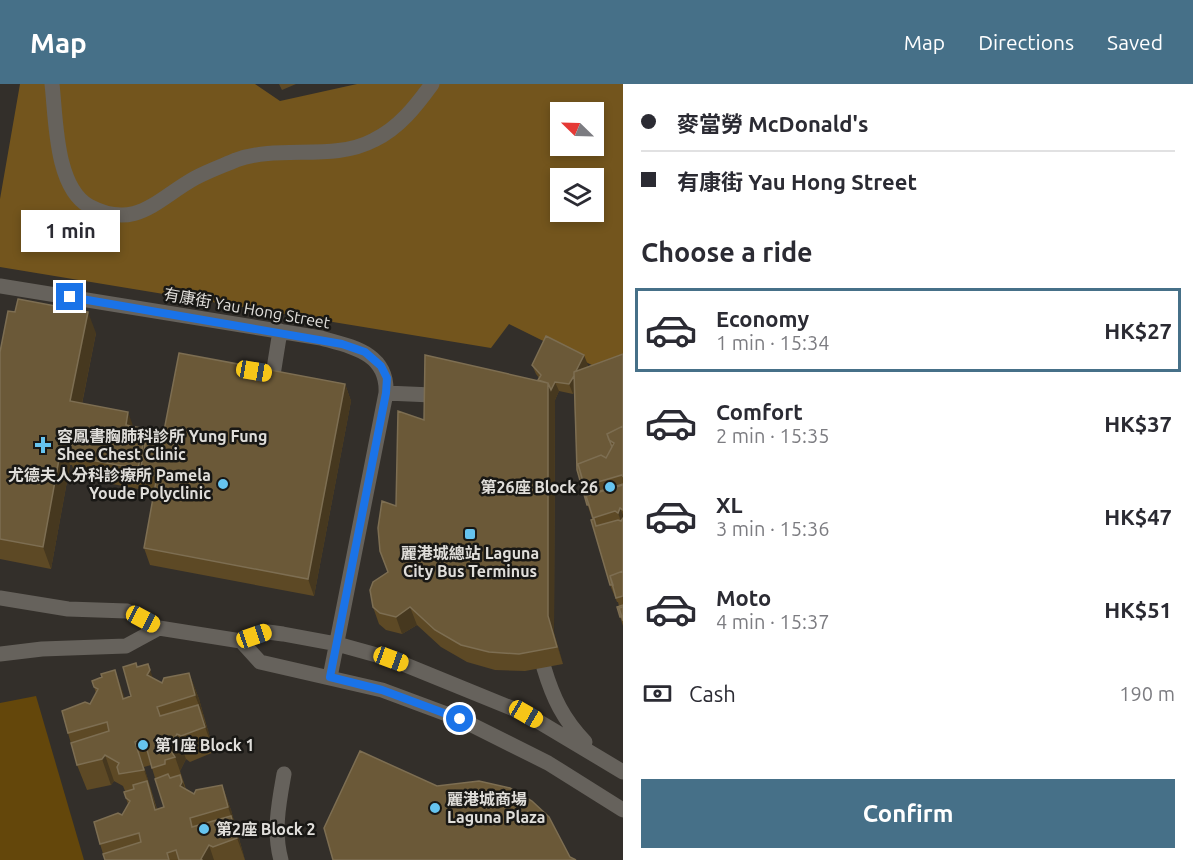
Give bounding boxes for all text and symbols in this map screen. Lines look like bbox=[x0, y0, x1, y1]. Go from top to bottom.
text: Map bbox=[30, 27, 87, 58]
text: Map bbox=[904, 30, 945, 54]
text: Directions bbox=[978, 30, 1074, 54]
text: Saved bbox=[1107, 30, 1163, 54]
north arrow bbox=[550, 102, 604, 156]
map controls bbox=[550, 102, 604, 222]
text: 麥當勞 McDonald's bbox=[677, 111, 868, 136]
button: layers bbox=[550, 168, 604, 222]
text: 有康街 Yau Hong Street bbox=[677, 169, 917, 194]
callout: 1 min bbox=[20, 210, 119, 252]
text: 1 min bbox=[45, 219, 96, 242]
text: Choose a ride bbox=[641, 237, 813, 267]
route end bbox=[56, 283, 83, 310]
street label: 有康街 Yau Hong Street bbox=[162, 285, 332, 332]
icon: car bbox=[644, 303, 698, 357]
text: Economy bbox=[716, 306, 809, 331]
text: HK$27 bbox=[1104, 318, 1172, 343]
text: 1 min · 15:34 bbox=[716, 331, 830, 354]
car bbox=[235, 359, 273, 383]
icon: car bbox=[644, 396, 698, 450]
text: Comfort bbox=[716, 399, 803, 424]
text: HK$37 bbox=[1104, 411, 1172, 436]
text: 2 min · 15:35 bbox=[716, 424, 830, 447]
place label: 容鳳書胸肺科診所 Yung Fung Shee Chest Clinic bbox=[57, 427, 267, 463]
marker: 容鳳書胸肺科診所 Yung Fung Shee Chest Clinic bbox=[34, 436, 52, 454]
place label: 尤德夫人分科診療所 Pamela Youde Polyclinic bbox=[8, 466, 211, 502]
marker: 尤德夫人分科診療所 Pamela Youde Polyclinic bbox=[216, 477, 230, 491]
place label: 第26座 Block 26 bbox=[480, 478, 598, 496]
marker: 第26座 Block 26 bbox=[603, 480, 617, 494]
icon: car bbox=[644, 489, 698, 543]
text: XL bbox=[716, 492, 743, 517]
text: HK$47 bbox=[1104, 504, 1172, 529]
text: 3 min · 15:36 bbox=[716, 517, 830, 540]
marker: 麗港城總站 Laguna City Bus Terminus bbox=[463, 527, 477, 541]
place label: 麗港城總站 Laguna City Bus Terminus bbox=[401, 544, 539, 580]
icon: car bbox=[644, 582, 698, 636]
text: Moto bbox=[716, 585, 771, 610]
text: HK$51 bbox=[1104, 597, 1172, 622]
car bbox=[123, 603, 163, 635]
text: 4 min · 15:37 bbox=[716, 610, 830, 633]
car bbox=[234, 622, 274, 650]
car bbox=[371, 644, 411, 674]
icon: cash bbox=[641, 677, 674, 710]
text: Cash bbox=[689, 681, 736, 706]
text: 190 m bbox=[1119, 682, 1175, 705]
car bbox=[506, 697, 546, 731]
route start bbox=[446, 705, 473, 732]
place label: 第1座 Block 1 bbox=[155, 736, 255, 754]
marker: 第1座 Block 1 bbox=[136, 738, 150, 752]
button: Confirm bbox=[641, 779, 1175, 848]
place label: 麗港城商場 Laguna Plaza bbox=[447, 790, 545, 826]
marker: 麗港城商場 Laguna Plaza bbox=[428, 801, 442, 815]
place label: 第2座 Block 2 bbox=[216, 820, 316, 838]
marker: 第2座 Block 2 bbox=[197, 822, 211, 836]

